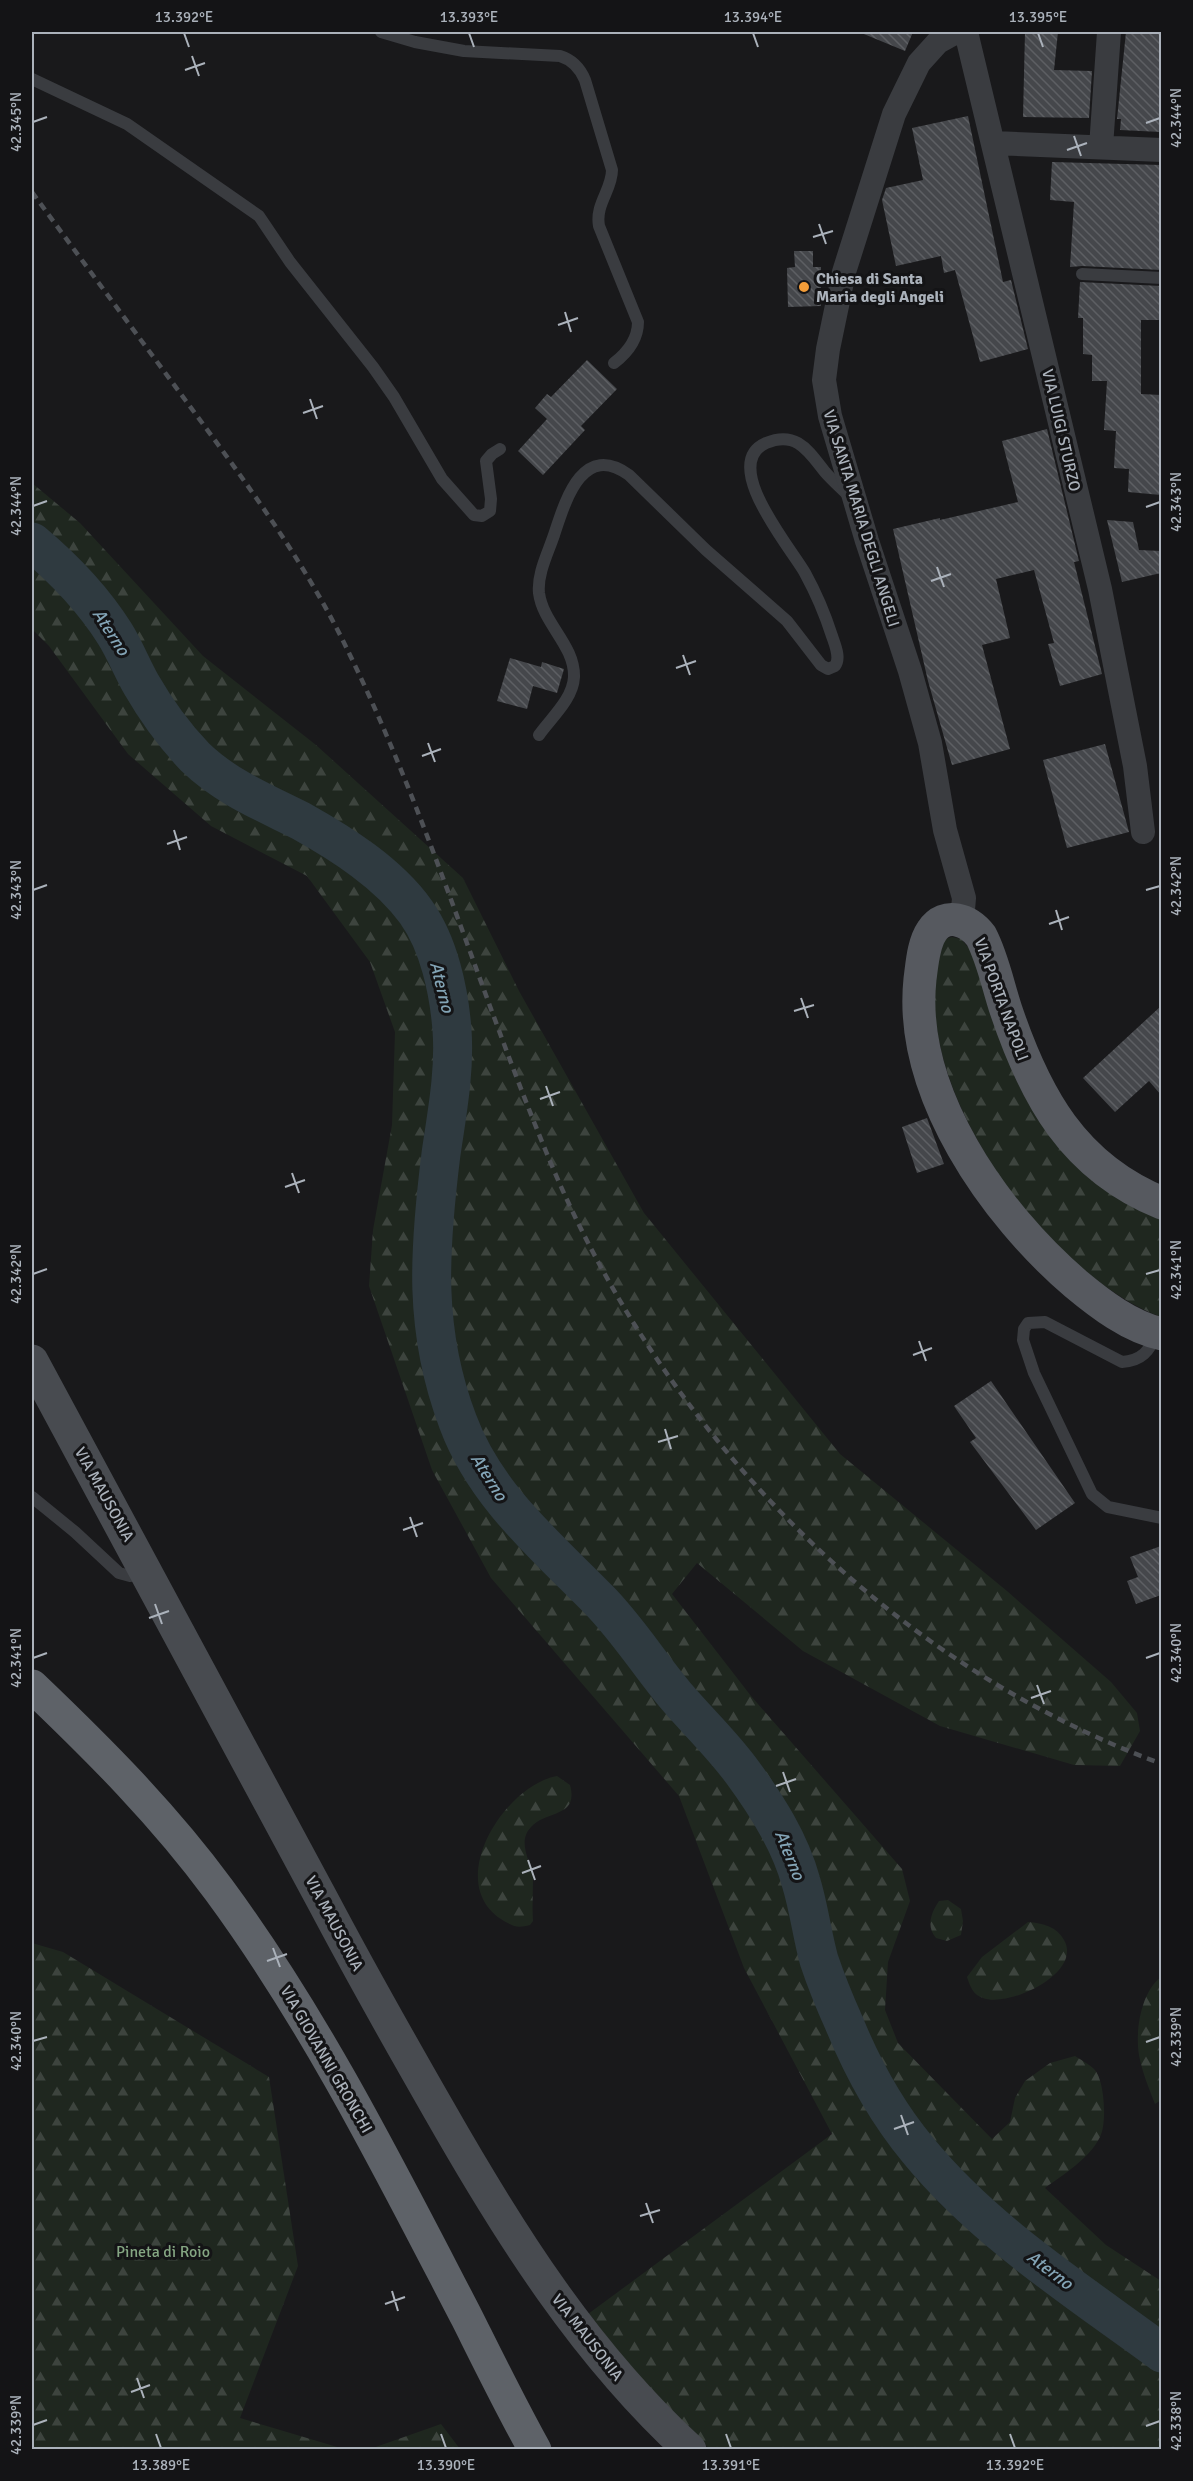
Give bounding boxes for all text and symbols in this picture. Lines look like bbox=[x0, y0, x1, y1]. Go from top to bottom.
text: 13.392°E bbox=[155, 8, 213, 26]
text: 13.393°E bbox=[440, 8, 498, 26]
text: 13.394°E bbox=[724, 8, 782, 26]
text: 13.395°E bbox=[1009, 8, 1067, 26]
text: 42.344°N bbox=[1167, 88, 1185, 148]
text: 42.345°N bbox=[7, 92, 25, 152]
place label: Chiesa di Santa Maria degli Angeli bbox=[816, 269, 944, 307]
marker: Chiesa di Santa Maria degli Angeli bbox=[797, 280, 811, 294]
street label: VIA LUIGI STURZO bbox=[1037, 367, 1085, 493]
street label: VIA SANTA MARIA DEGLI ANGELI bbox=[818, 407, 904, 629]
text: 42.343°N bbox=[1167, 472, 1185, 532]
text: 42.344°N bbox=[7, 476, 25, 536]
water label: Aterno bbox=[88, 604, 135, 661]
text: 42.342°N bbox=[1167, 856, 1185, 916]
text: 42.343°N bbox=[7, 860, 25, 920]
street label: VIA PORTA NAPOLI bbox=[970, 935, 1033, 1064]
water label: Aterno bbox=[425, 959, 459, 1016]
text: 42.341°N bbox=[1167, 1240, 1185, 1300]
text: 42.342°N bbox=[7, 1244, 25, 1304]
street label: VIA MAUSONIA bbox=[70, 1444, 138, 1545]
water label: Aterno bbox=[466, 1449, 513, 1506]
text: 42.340°N bbox=[1167, 1623, 1185, 1683]
text: 42.341°N bbox=[7, 1628, 25, 1688]
water label: Aterno bbox=[770, 1827, 810, 1885]
street label: VIA MAUSONIA bbox=[301, 1872, 368, 1975]
street label: VIA GIOVANNI GRONCHI bbox=[276, 1982, 377, 2137]
text: 42.339°N bbox=[1167, 2007, 1185, 2067]
text: 42.340°N bbox=[7, 2011, 25, 2071]
park label: Pineta di Roio bbox=[116, 2242, 210, 2262]
water label: Aterno bbox=[1023, 2246, 1079, 2295]
street label: VIA MAUSONIA bbox=[547, 2290, 628, 2385]
text: 42.338°N bbox=[1167, 2391, 1185, 2451]
text: 42.339°N bbox=[7, 2395, 25, 2455]
text: 13.389°E bbox=[132, 2456, 190, 2474]
text: 13.390°E bbox=[417, 2456, 475, 2474]
text: 13.391°E bbox=[702, 2456, 760, 2474]
text: 13.392°E bbox=[986, 2456, 1044, 2474]

